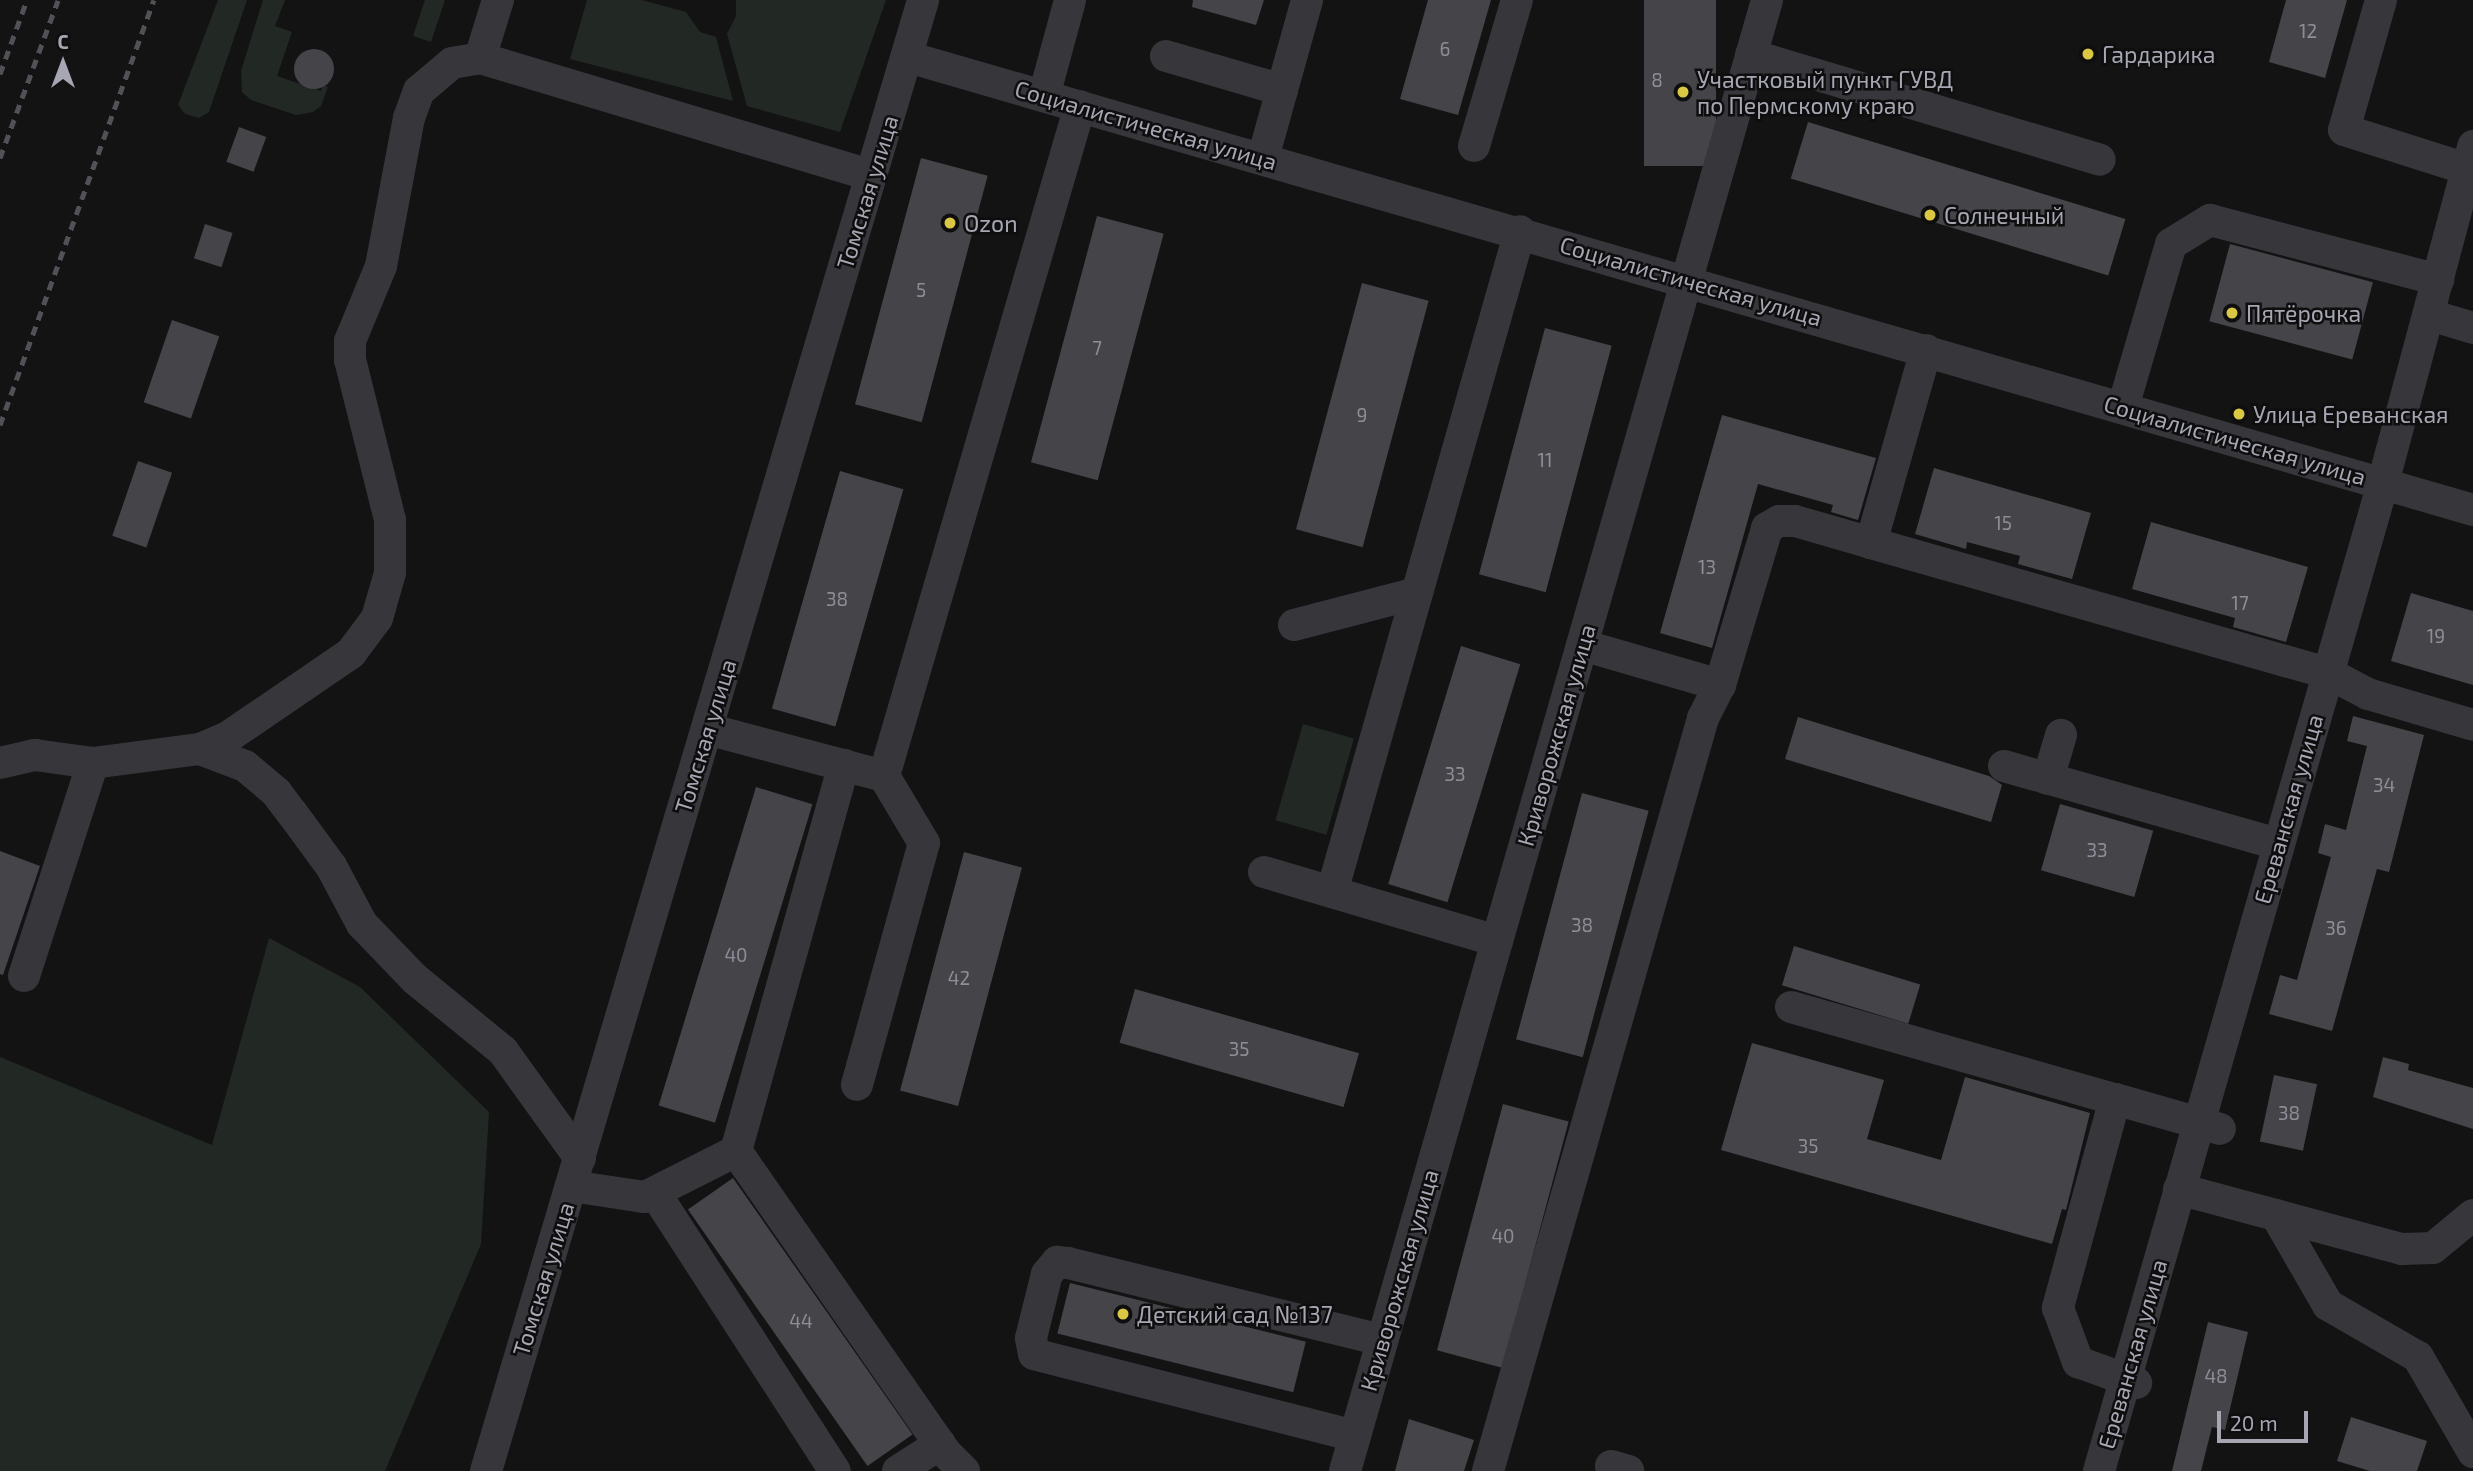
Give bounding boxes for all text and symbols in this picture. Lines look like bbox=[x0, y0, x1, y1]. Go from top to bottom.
house number: 12 bbox=[2299, 20, 2317, 42]
north arrow bbox=[28, 28, 98, 98]
text: С bbox=[57, 30, 69, 53]
house number: 6 bbox=[1440, 38, 1450, 60]
place label: Гардарика bbox=[2102, 40, 2216, 68]
marker: Гардарика bbox=[2080, 46, 2096, 62]
place label: Участковый пункт ГУВД по Пермскому краю bbox=[1697, 65, 1953, 119]
house number: 8 bbox=[1651, 69, 1663, 91]
street label: Социалистическая улица bbox=[1012, 74, 1280, 176]
marker: Участковый пункт ГУВД по Пермскому краю bbox=[1675, 84, 1691, 100]
street label: Томская улица bbox=[831, 112, 903, 272]
place label: Солнечный bbox=[1944, 201, 2064, 229]
marker: Солнечный bbox=[1922, 207, 1938, 223]
place label: Ozon bbox=[964, 209, 1017, 237]
marker: Ozon bbox=[942, 215, 958, 231]
street label: Социалистическая улица bbox=[1557, 230, 1825, 332]
house number: 5 bbox=[916, 279, 926, 301]
place label: Пятёрочка bbox=[2246, 299, 2361, 327]
marker: Пятёрочка bbox=[2224, 305, 2240, 321]
house number: 7 bbox=[1092, 337, 1102, 359]
street label: Социалистическая улица bbox=[2101, 389, 2369, 491]
place label: Улица Ереванская bbox=[2253, 400, 2449, 428]
house number: 9 bbox=[1357, 404, 1367, 426]
marker: Улица Ереванская bbox=[2231, 406, 2247, 422]
house number: 11 bbox=[1537, 449, 1553, 471]
house number: 15 bbox=[1994, 512, 2012, 534]
house number: 13 bbox=[1698, 556, 1716, 578]
house number: 38 bbox=[826, 588, 848, 610]
house number: 17 bbox=[2231, 592, 2249, 614]
street label: Криворожская улица bbox=[1511, 621, 1601, 849]
house number: 19 bbox=[2427, 625, 2445, 647]
street label: Томская улица bbox=[669, 656, 741, 816]
street label: Ереванская улица bbox=[2248, 711, 2328, 907]
house number: 33 bbox=[1444, 763, 1466, 785]
house number: 34 bbox=[2373, 774, 2395, 796]
house number: 33 bbox=[2086, 839, 2108, 861]
house number: 38 bbox=[1571, 914, 1593, 936]
house number: 36 bbox=[2325, 917, 2347, 939]
house number: 40 bbox=[724, 944, 748, 966]
house number: 42 bbox=[948, 967, 970, 989]
house number: 35 bbox=[1229, 1038, 1249, 1060]
house number: 38 bbox=[2278, 1102, 2300, 1124]
house number: 35 bbox=[1798, 1135, 1818, 1157]
street label: Криворожская улица bbox=[1354, 1166, 1444, 1394]
street label: Томская улица bbox=[507, 1199, 579, 1359]
house number: 40 bbox=[1491, 1225, 1515, 1247]
street label: Ереванская улица bbox=[2092, 1256, 2172, 1452]
place label: Детский сад №137 bbox=[1137, 1300, 1333, 1328]
marker: Детский сад №137 bbox=[1115, 1306, 1131, 1322]
house number: 44 bbox=[789, 1310, 813, 1332]
house number: 48 bbox=[2204, 1365, 2228, 1387]
scale bar bbox=[2221, 1398, 2312, 1442]
text: 20 m bbox=[2230, 1410, 2278, 1435]

